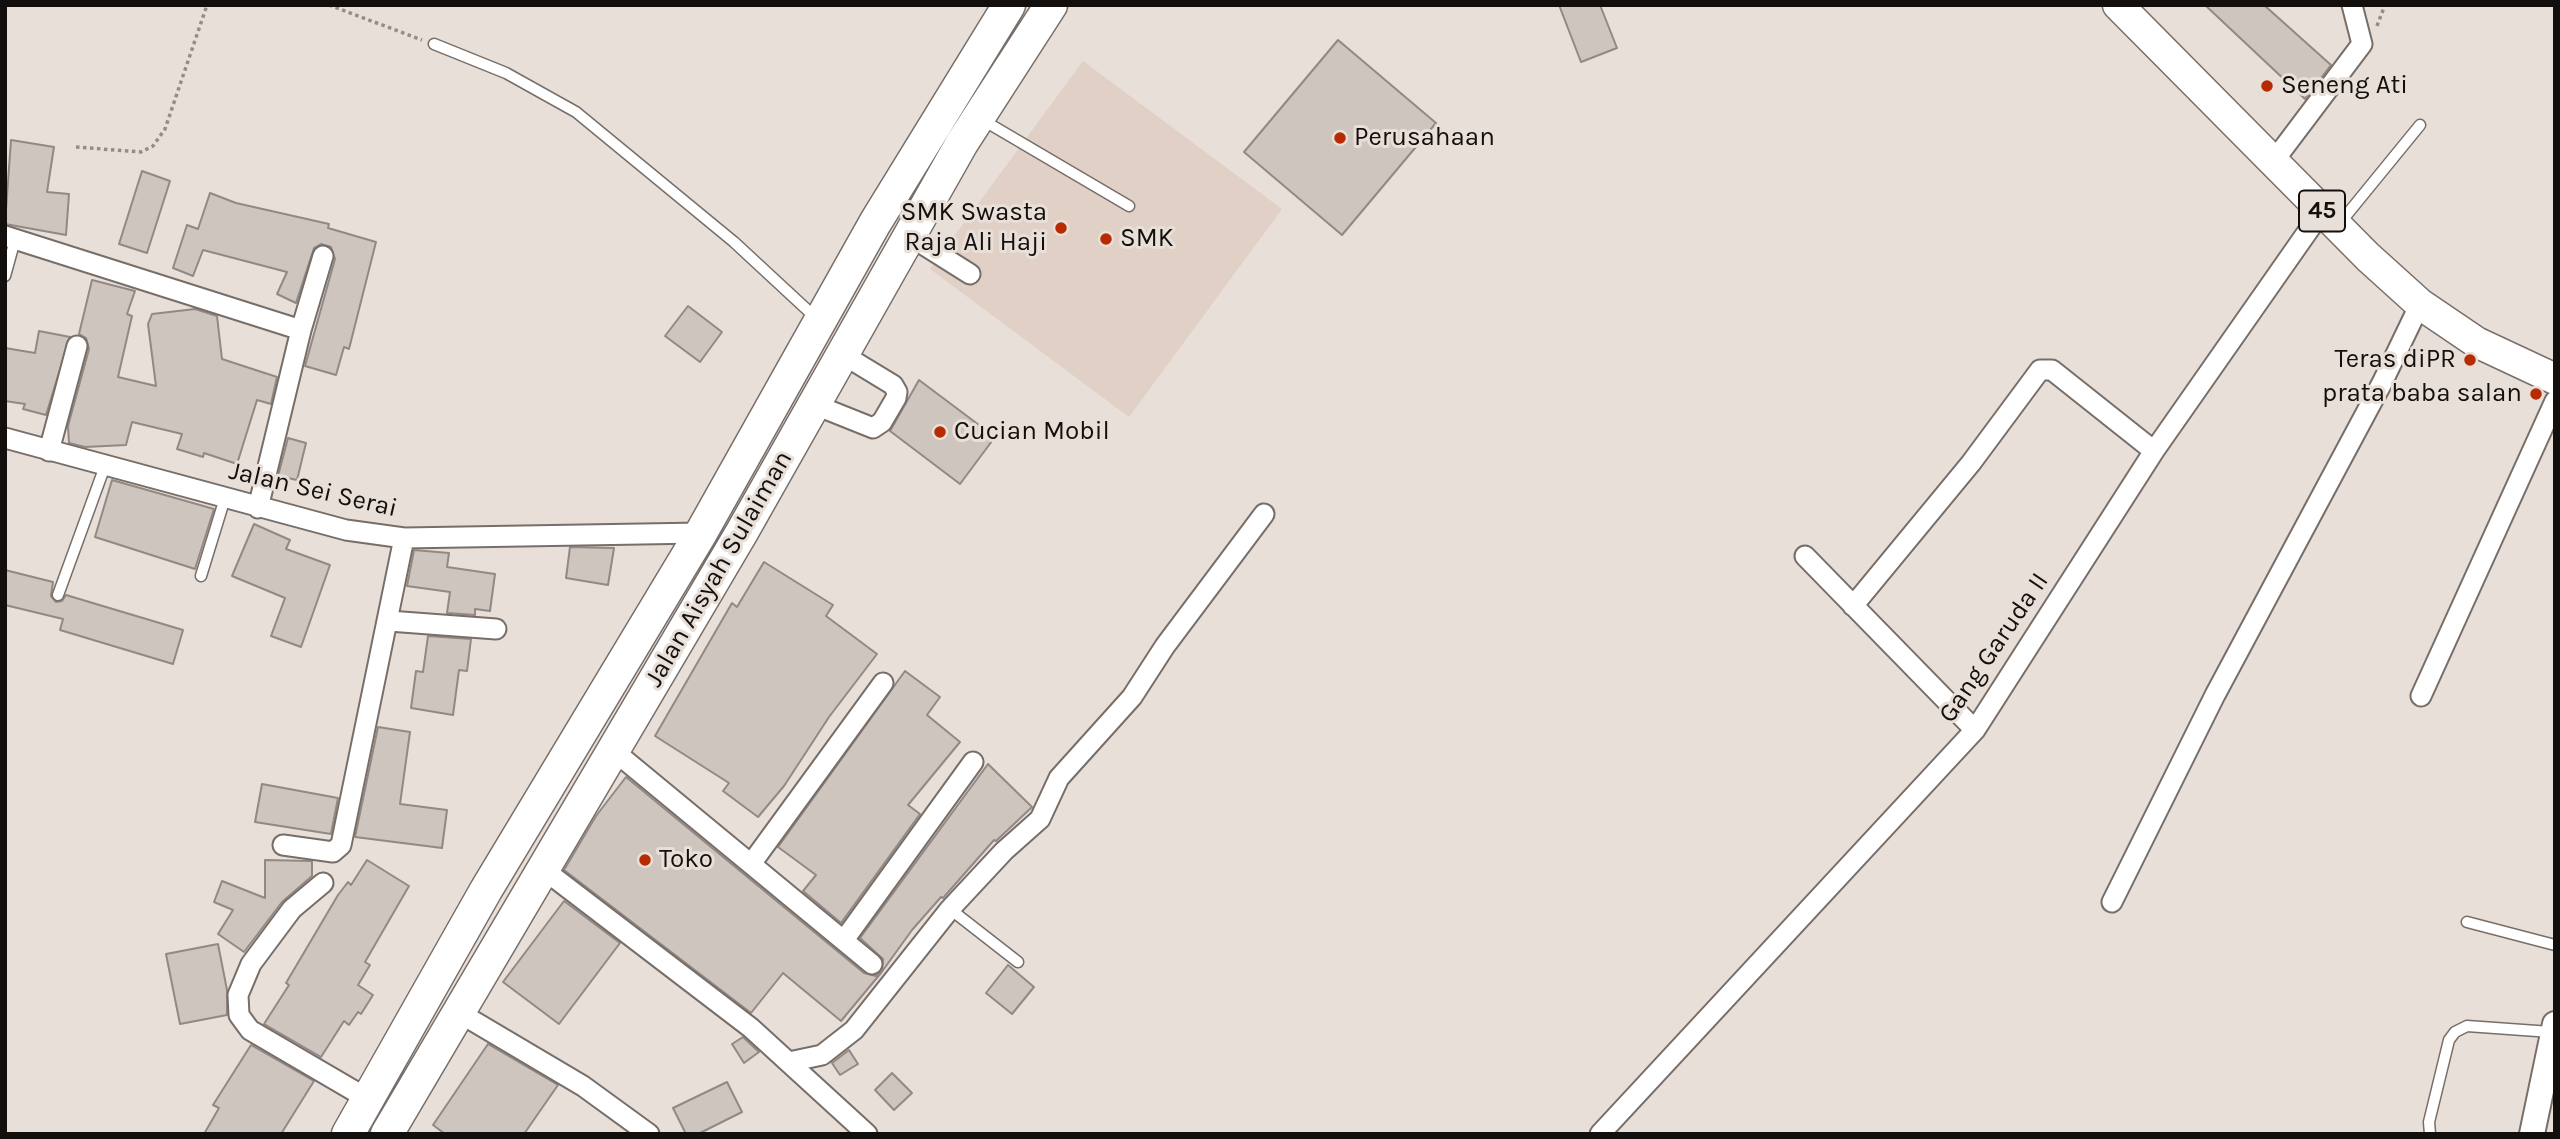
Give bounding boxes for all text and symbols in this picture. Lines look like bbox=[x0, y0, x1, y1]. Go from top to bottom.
place label: Seneng Ati bbox=[2281, 70, 2408, 102]
marker: Seneng Ati bbox=[2259, 78, 2275, 94]
place label: Perusahaan bbox=[1354, 122, 1495, 154]
marker: Perusahaan bbox=[1332, 130, 1348, 146]
road number: 45 bbox=[2299, 190, 2345, 232]
place label: SMK Swasta Raja Ali Haji bbox=[901, 197, 1047, 258]
marker: SMK Swasta Raja Ali Haji bbox=[1053, 220, 1069, 236]
place label: SMK bbox=[1120, 223, 1174, 255]
marker: SMK bbox=[1098, 231, 1114, 247]
place label: Teras diPR bbox=[2335, 344, 2456, 376]
marker: Teras diPR bbox=[2462, 352, 2478, 368]
place label: prata baba salan bbox=[2322, 378, 2522, 410]
marker: prata baba salan bbox=[2528, 386, 2544, 402]
place label: Cucian Mobil bbox=[954, 416, 1110, 448]
marker: Cucian Mobil bbox=[932, 424, 948, 440]
street label: Jalan Aisyah Sulaiman bbox=[639, 445, 799, 693]
street label: Jalan Sei Serai bbox=[226, 455, 400, 525]
street label: Gang Garuda II bbox=[1932, 567, 2056, 729]
place label: Toko bbox=[659, 844, 713, 876]
marker: Toko bbox=[637, 852, 653, 868]

